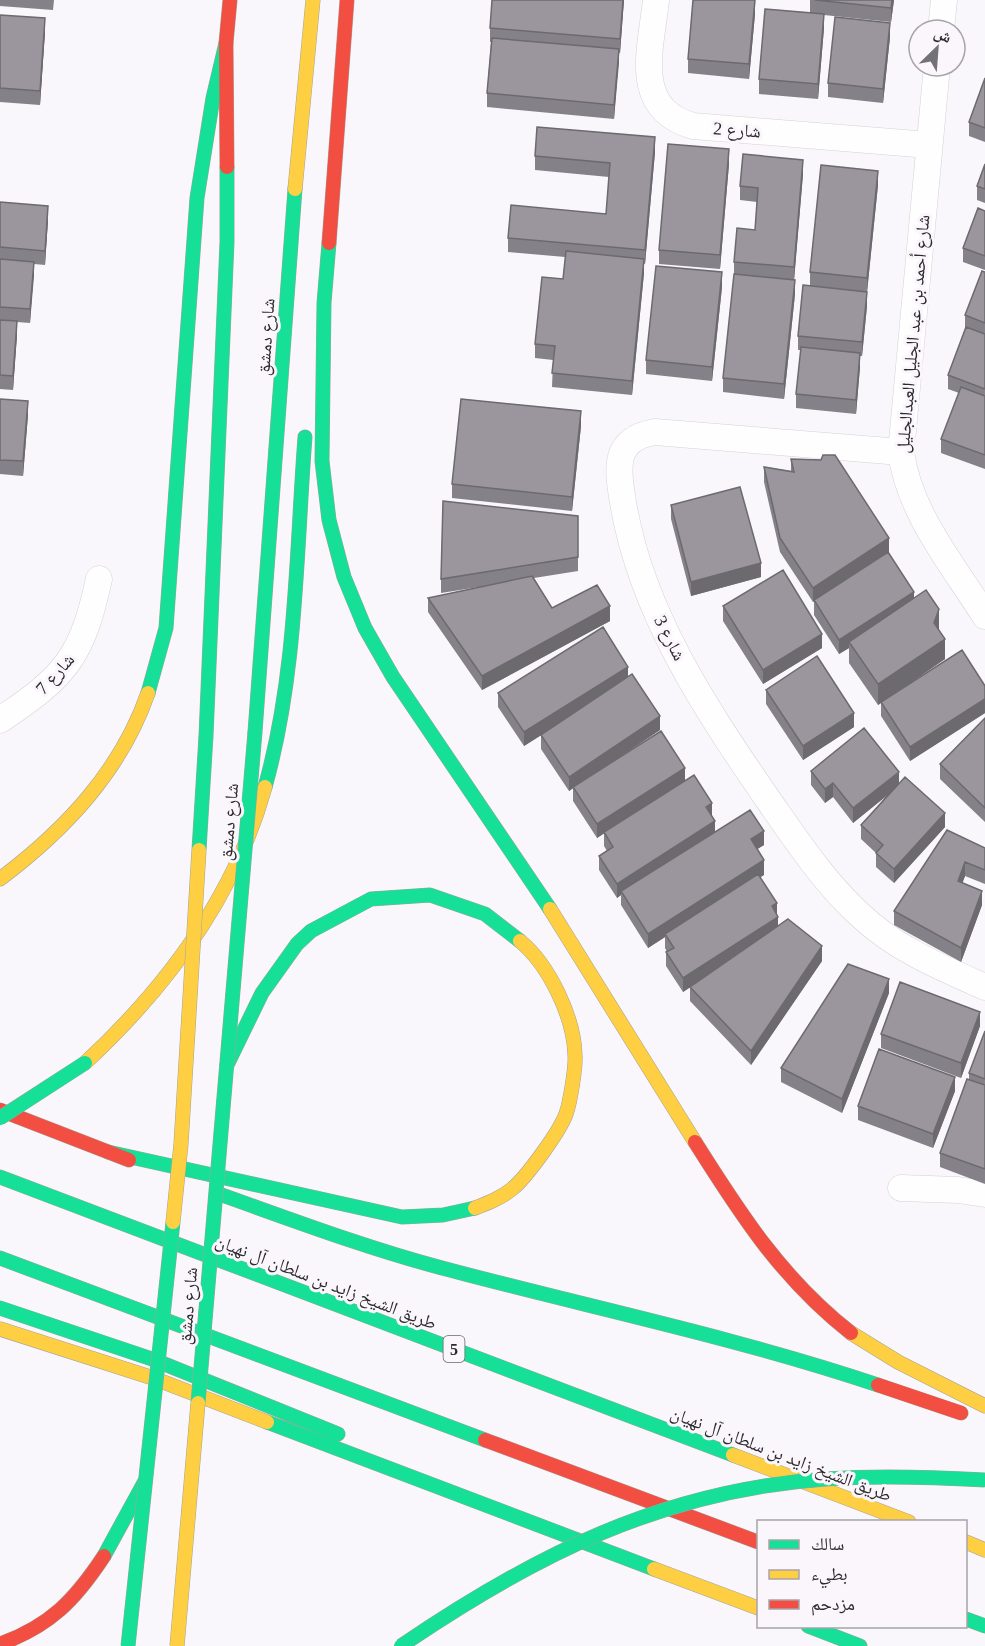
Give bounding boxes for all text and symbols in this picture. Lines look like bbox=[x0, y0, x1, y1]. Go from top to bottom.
north arrow bbox=[907, 18, 967, 78]
text: ش bbox=[931, 24, 954, 47]
street label: شارع 2 bbox=[712, 118, 761, 143]
street label: شارع أحمد بن عبد الجليل العبدالجليل bbox=[892, 214, 934, 454]
street label: شارع دمشق bbox=[253, 297, 280, 377]
street label: شارع 3 bbox=[649, 612, 690, 664]
street label: شارع 7 bbox=[32, 650, 79, 699]
street label: شارع دمشق bbox=[216, 782, 243, 862]
street label: طريق الشيخ زايد بن سلطان آل نهيان bbox=[212, 1231, 439, 1335]
street label: شارع دمشق bbox=[175, 1266, 202, 1346]
road number: 5 bbox=[444, 1336, 464, 1362]
street label: طريق الشيخ زايد بن سلطان آل نهيان bbox=[667, 1403, 894, 1507]
legend bbox=[757, 1520, 967, 1628]
text: سالك bbox=[811, 1534, 844, 1554]
text: بطيء bbox=[811, 1564, 848, 1589]
text: مزدحم bbox=[811, 1594, 855, 1616]

